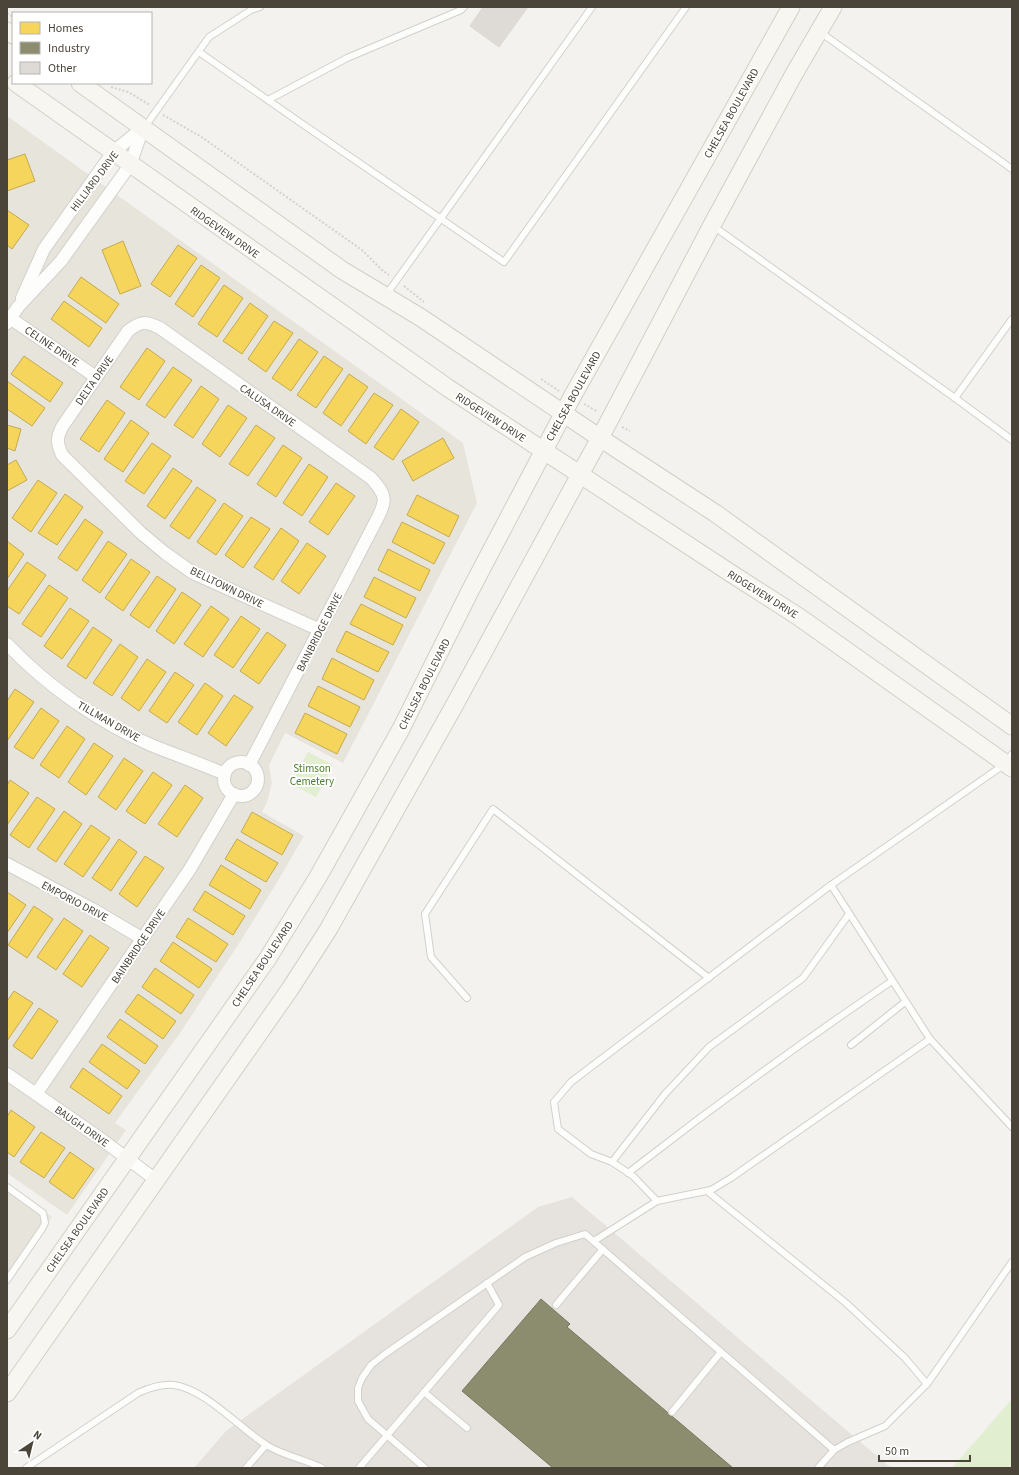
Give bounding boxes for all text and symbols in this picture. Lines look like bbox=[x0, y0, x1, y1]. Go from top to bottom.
legend bbox=[12, 12, 152, 84]
text: Homes bbox=[48, 20, 83, 37]
text: Industry bbox=[48, 40, 90, 57]
text: Other bbox=[48, 60, 78, 77]
street label: CHELSEA BOULEVARD bbox=[700, 65, 763, 161]
street label: HILLIARD DRIVE bbox=[67, 148, 122, 215]
street label: RIDGEVIEW DRIVE bbox=[187, 203, 262, 262]
street label: CELINE DRIVE bbox=[21, 323, 82, 370]
street label: CHELSEA BOULEVARD bbox=[542, 348, 605, 444]
street label: DELTA DRIVE bbox=[72, 352, 117, 408]
street label: CALUSA DRIVE bbox=[237, 380, 299, 431]
street label: RIDGEVIEW DRIVE bbox=[453, 389, 529, 446]
street label: BELLTOWN DRIVE bbox=[188, 563, 266, 612]
street label: RIDGEVIEW DRIVE bbox=[724, 567, 801, 622]
street label: BAINBRIDGE DRIVE bbox=[293, 590, 346, 674]
street label: CHELSEA BOULEVARD bbox=[395, 636, 454, 733]
street label: TILLMAN DRIVE bbox=[75, 697, 143, 746]
park label: Stimson Cemetery bbox=[290, 761, 334, 789]
street label: EMPORIO DRIVE bbox=[39, 878, 111, 925]
street label: BAINBRIDGE DRIVE bbox=[108, 906, 169, 987]
street label: CHELSEA BOULEVARD bbox=[228, 918, 297, 1010]
street label: BAUGH DRIVE bbox=[52, 1102, 112, 1151]
street label: CHELSEA BOULEVARD bbox=[42, 1185, 113, 1276]
north arrow bbox=[12, 1423, 52, 1463]
text: N bbox=[30, 1427, 45, 1443]
scale bar bbox=[879, 1437, 970, 1463]
text: 50 m bbox=[885, 1443, 909, 1460]

